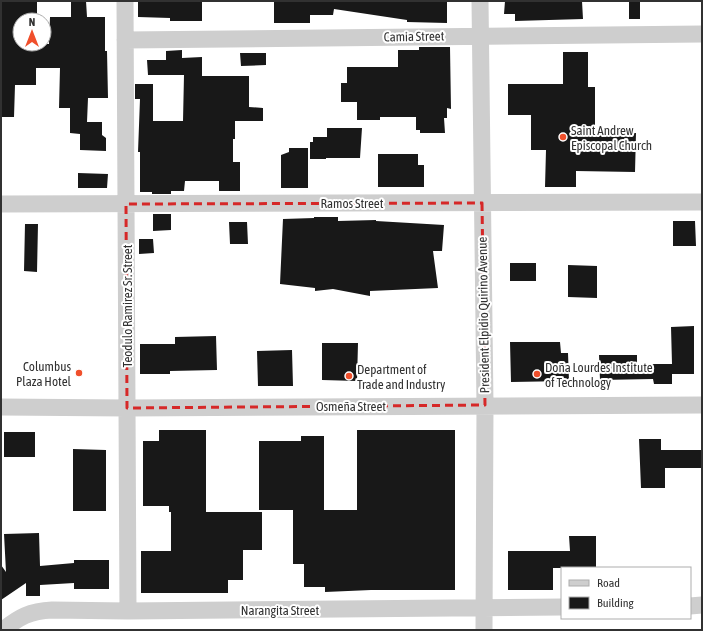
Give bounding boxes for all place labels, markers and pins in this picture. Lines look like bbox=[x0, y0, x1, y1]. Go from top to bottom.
place label: Saint Andrew Episcopal Church bbox=[571, 123, 652, 153]
marker: Saint Andrew Episcopal Church bbox=[558, 132, 568, 142]
place label: Columbus Plaza Hotel bbox=[16, 359, 72, 389]
place label: Doña Lourdes Institute of Technology bbox=[545, 360, 653, 390]
place label: Department of Trade and Industry bbox=[357, 362, 446, 392]
marker: Columbus Plaza Hotel bbox=[74, 368, 84, 378]
marker: Doña Lourdes Institute of Technology bbox=[532, 369, 542, 379]
marker: Department of Trade and Industry bbox=[344, 371, 354, 381]

